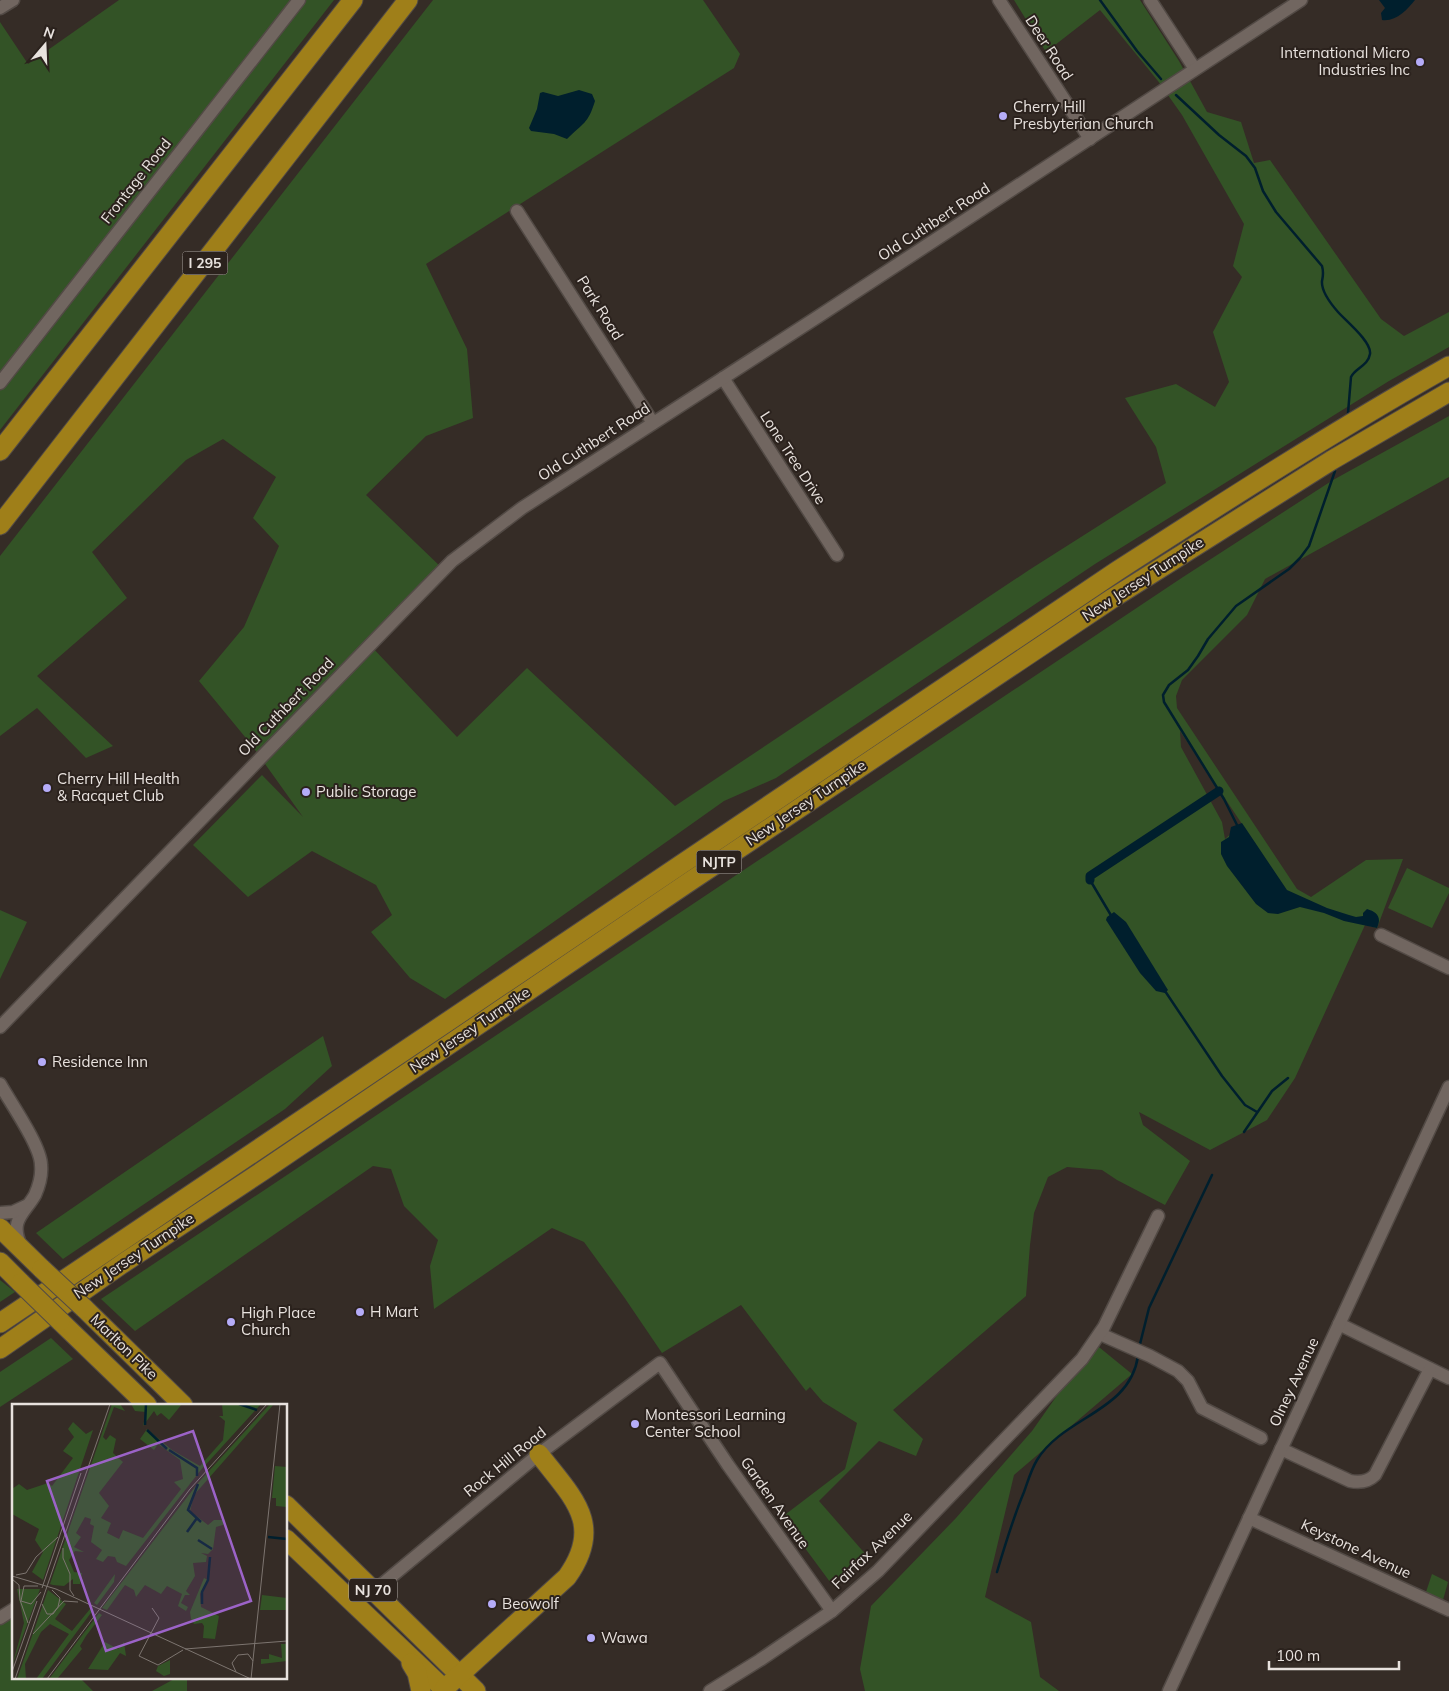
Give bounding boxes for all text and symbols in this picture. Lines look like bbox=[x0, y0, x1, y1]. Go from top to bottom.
street label: Deer Road bbox=[1021, 12, 1077, 84]
north arrow bbox=[20, 20, 70, 70]
text: N bbox=[41, 22, 57, 43]
place label: International Micro Industries Inc bbox=[1280, 43, 1410, 79]
marker: International Micro Industries Inc bbox=[1414, 56, 1426, 68]
place label: Cherry Hill Presbyterian Church bbox=[1013, 97, 1154, 133]
marker: Cherry Hill Presbyterian Church bbox=[997, 110, 1009, 122]
street label: Frontage Road bbox=[96, 134, 175, 227]
street label: Old Cuthbert Road bbox=[874, 178, 993, 265]
road number: I 295 bbox=[182, 252, 228, 274]
street label: Park Road bbox=[573, 272, 628, 343]
street label: Old Cuthbert Road bbox=[534, 398, 653, 485]
street label: Lone Tree Drive bbox=[756, 408, 831, 508]
street label: New Jersey Turnpike bbox=[1078, 532, 1207, 625]
street label: Old Cuthbert Road bbox=[234, 653, 338, 760]
street label: New Jersey Turnpike bbox=[742, 755, 870, 850]
place label: Cherry Hill Health & Racquet Club bbox=[57, 769, 180, 805]
marker: Cherry Hill Health & Racquet Club bbox=[41, 782, 53, 794]
place label: Public Storage bbox=[316, 782, 416, 801]
marker: Public Storage bbox=[300, 786, 312, 798]
road number: NJTP bbox=[696, 850, 742, 874]
street label: New Jersey Turnpike bbox=[406, 982, 534, 1077]
place label: Residence Inn bbox=[52, 1052, 148, 1071]
marker: Residence Inn bbox=[36, 1056, 48, 1068]
street label: New Jersey Turnpike bbox=[70, 1208, 198, 1303]
place label: H Mart bbox=[370, 1302, 418, 1321]
place label: High Place Church bbox=[241, 1303, 316, 1339]
marker: H Mart bbox=[354, 1306, 366, 1318]
street label: Marlton Pike bbox=[87, 1310, 162, 1383]
marker: High Place Church bbox=[225, 1316, 237, 1328]
street label: Olney Avenue bbox=[1265, 1334, 1322, 1429]
inset map bbox=[12, 1404, 288, 1678]
place label: Montessori Learning Center School bbox=[645, 1405, 786, 1441]
marker: Montessori Learning Center School bbox=[629, 1418, 641, 1430]
street label: Rock Hill Road bbox=[460, 1423, 550, 1501]
street label: Garden Avenue bbox=[737, 1453, 814, 1552]
street label: Fairfax Avenue bbox=[827, 1506, 916, 1593]
street label: Keystone Avenue bbox=[1298, 1515, 1414, 1582]
road number: NJ 70 bbox=[349, 1578, 397, 1602]
place label: Beowolf bbox=[502, 1594, 560, 1613]
marker: Beowolf bbox=[486, 1598, 498, 1610]
place label: Wawa bbox=[601, 1628, 648, 1647]
marker: Wawa bbox=[585, 1632, 597, 1644]
scale bar bbox=[1269, 1638, 1399, 1670]
text: 100 m bbox=[1276, 1646, 1320, 1665]

